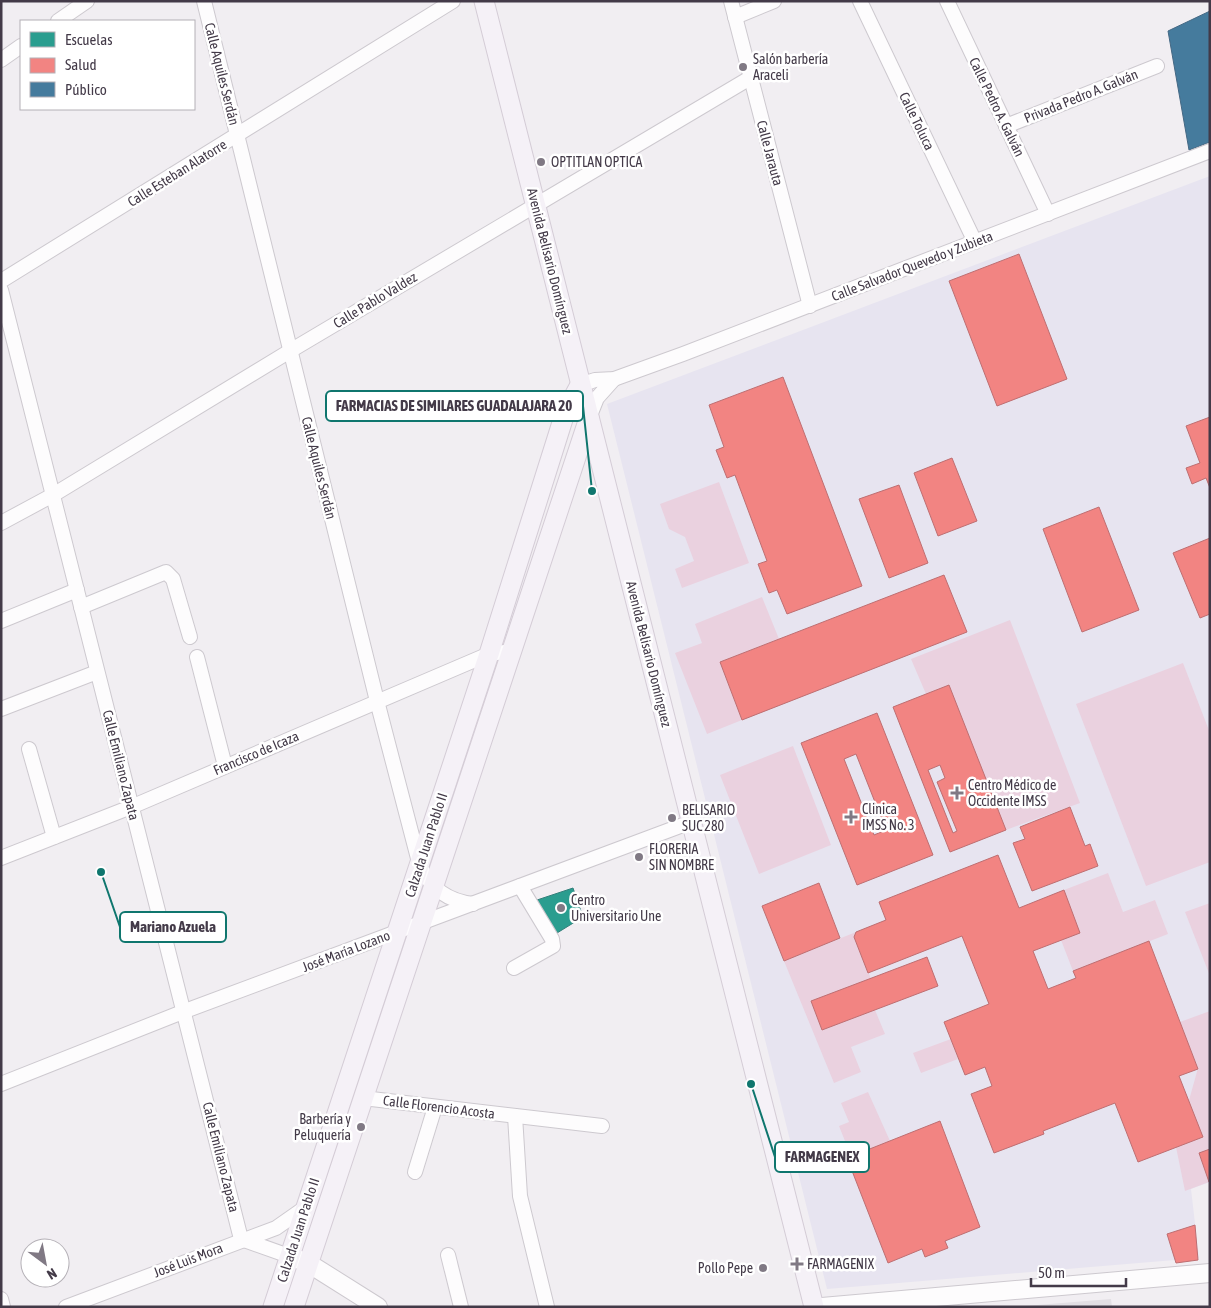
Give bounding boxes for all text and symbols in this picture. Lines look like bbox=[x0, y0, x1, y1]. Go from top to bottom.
legend bbox=[20, 20, 195, 110]
street label: Calle Aquiles Serdán bbox=[202, 21, 242, 127]
text: Escuelas bbox=[65, 31, 113, 48]
place label: Salón barbería Araceli bbox=[753, 51, 828, 83]
street label: Calle Pedro A. Galván bbox=[966, 55, 1028, 159]
text: Salud bbox=[65, 56, 97, 73]
marker: Salón barbería Araceli bbox=[737, 61, 749, 73]
street label: Privada Pedro A. Galván bbox=[1022, 66, 1140, 126]
text: Público bbox=[65, 81, 107, 98]
street label: Calle Toluca bbox=[896, 89, 938, 153]
street label: Calle Jarauta bbox=[754, 119, 786, 187]
street label: Calle Esteban Alatorre bbox=[125, 136, 229, 210]
place label: OPTITLAN OPTICA bbox=[551, 154, 642, 170]
marker: OPTITLAN OPTICA bbox=[535, 156, 547, 168]
street label: Avenida Belisario Domínguez bbox=[524, 186, 576, 336]
street label: Calle Salvador Quevedo y Zubieta bbox=[829, 228, 995, 304]
street label: Calle Pablo Valdez bbox=[330, 269, 420, 331]
callout: FARMACIAS DE SIMILARES GUADALAJARA 20 bbox=[326, 391, 583, 421]
text: FARMACIAS DE SIMILARES GUADALAJARA 20 bbox=[336, 397, 572, 414]
street label: Calle Aquiles Serdán bbox=[299, 415, 339, 521]
street label: Avenida Belisario Domínguez bbox=[623, 579, 675, 729]
street label: Calle Emiliano Zapata bbox=[100, 708, 142, 822]
street label: Francisco de Icaza bbox=[211, 728, 301, 778]
place label: Centro Médico de Occidente IMSS bbox=[968, 777, 1056, 809]
marker: Centro Médico de Occidente IMSS bbox=[950, 786, 964, 800]
street label: Calzada Juan Pablo II bbox=[402, 791, 450, 899]
place label: Clinica IMSS No. 3 bbox=[862, 801, 914, 833]
place label: BELISARIO SUC 280 bbox=[682, 802, 735, 834]
marker: Clinica IMSS No. 3 bbox=[844, 810, 858, 824]
marker: BELISARIO SUC 280 bbox=[666, 812, 678, 824]
place label: FLORERIA SIN NOMBRE bbox=[649, 841, 714, 873]
marker: FLORERIA SIN NOMBRE bbox=[633, 851, 645, 863]
place label: Centro Universitario Une bbox=[571, 892, 661, 924]
marker: Centro Universitario Une bbox=[555, 902, 567, 914]
callout: Mariano Azuela bbox=[120, 912, 226, 942]
text: Mariano Azuela bbox=[130, 918, 216, 935]
street label: José María Lozano bbox=[300, 927, 392, 975]
street label: Calle Florencio Acosta bbox=[382, 1092, 496, 1122]
street label: Calle Emiliano Zapata bbox=[200, 1100, 242, 1214]
place label: Barbería y Peluquería bbox=[294, 1111, 351, 1143]
marker: Barbería y Peluquería bbox=[355, 1121, 367, 1133]
callout: FARMAGENEX bbox=[775, 1142, 869, 1172]
text: FARMAGENEX bbox=[785, 1148, 859, 1165]
street label: Calzada Juan Pablo II bbox=[274, 1176, 322, 1284]
north arrow bbox=[20, 1238, 70, 1288]
street label: José Luis Mora bbox=[151, 1239, 225, 1281]
place label: FARMAGENIX bbox=[807, 1256, 875, 1272]
scale bar bbox=[1031, 1256, 1126, 1288]
marker: FARMAGENIX bbox=[791, 1258, 803, 1270]
place label: Pollo Pepe bbox=[698, 1260, 753, 1276]
marker: Pollo Pepe bbox=[757, 1262, 769, 1274]
text: 50 m bbox=[1038, 1264, 1065, 1281]
text: N bbox=[44, 1265, 60, 1283]

